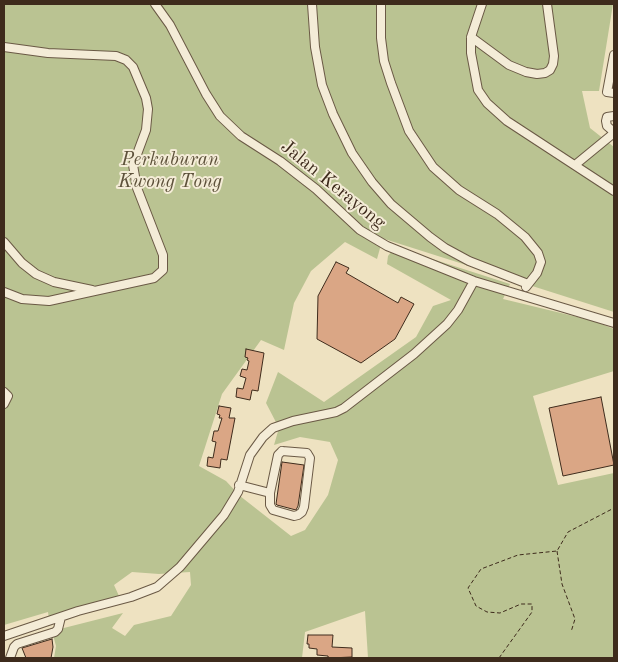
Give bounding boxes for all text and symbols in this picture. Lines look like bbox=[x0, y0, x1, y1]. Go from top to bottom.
street label: Jalan Kerayong bbox=[276, 136, 390, 234]
park label: Perkuburan Kwong Tong bbox=[118, 149, 222, 193]

